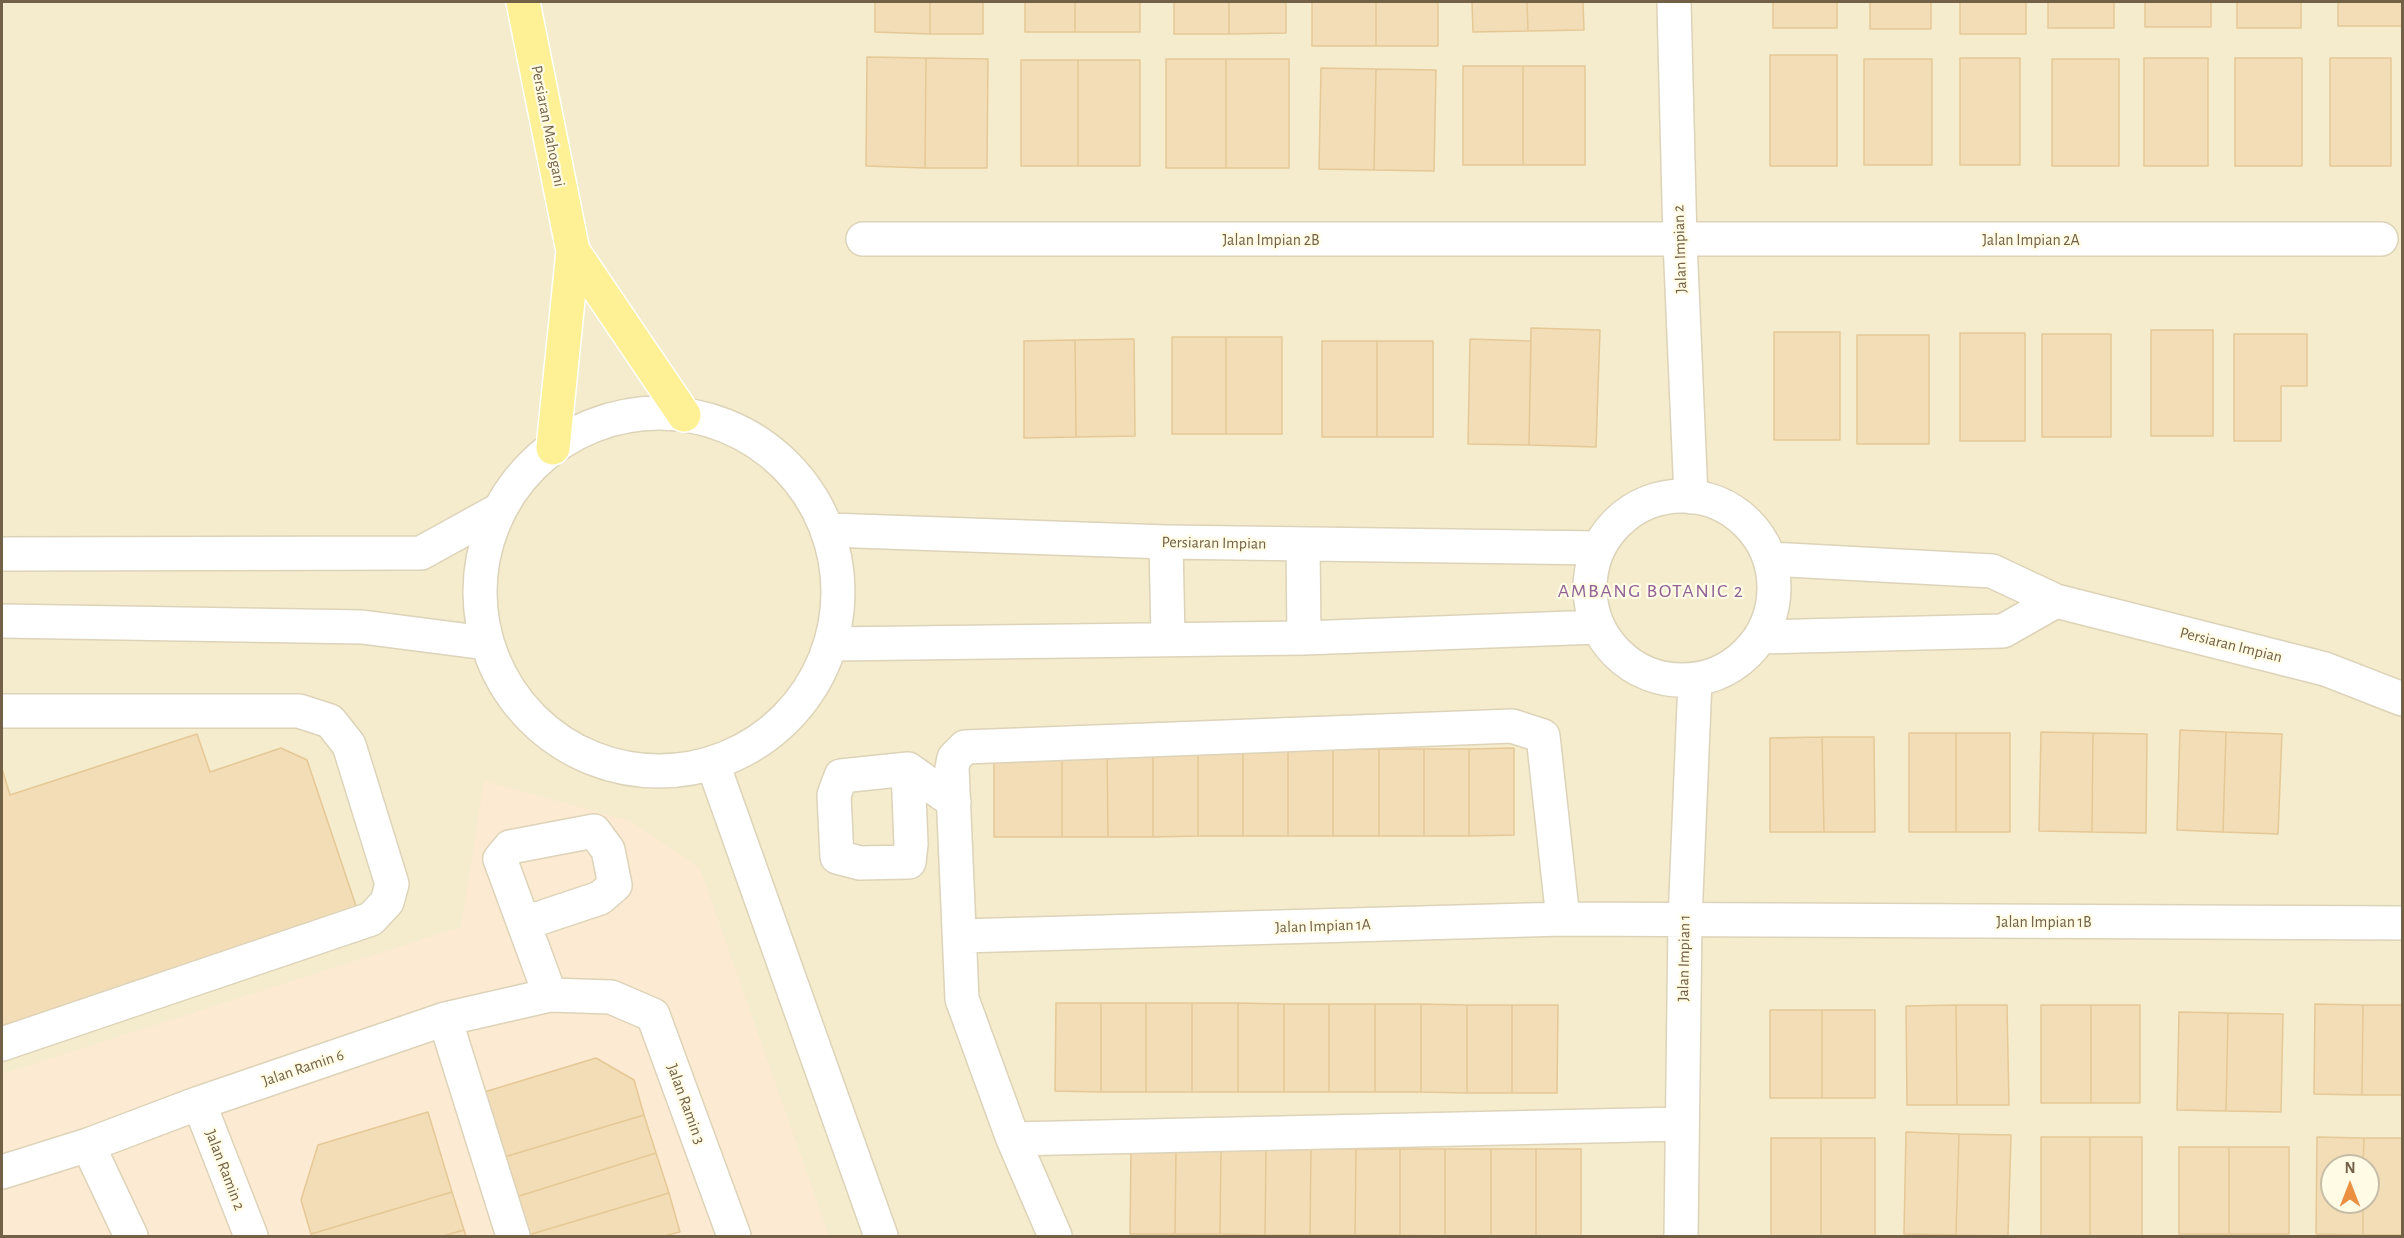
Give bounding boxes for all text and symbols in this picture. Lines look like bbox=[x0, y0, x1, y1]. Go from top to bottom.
street label: Persiaran Mahogani bbox=[527, 64, 569, 188]
street label: Jalan Impian 2 bbox=[1669, 204, 1691, 294]
street label: Jalan Impian 2B bbox=[1222, 230, 1320, 250]
street label: Jalan Impian 2A bbox=[1982, 230, 2080, 250]
street label: Persiaran Impian bbox=[1161, 532, 1267, 554]
district label: AMBANG BOTANIC 2 bbox=[1558, 579, 1744, 603]
street label: Persiaran Impian bbox=[2178, 623, 2284, 667]
street label: Jalan Impian 1B bbox=[1996, 912, 2092, 932]
street label: Jalan Impian 1 bbox=[1674, 914, 1694, 1002]
street label: Jalan Impian 1A bbox=[1275, 915, 1371, 937]
street label: Jalan Ramin 6 bbox=[260, 1045, 346, 1091]
street label: Jalan Ramin 3 bbox=[663, 1061, 709, 1147]
street label: Jalan Ramin 2 bbox=[201, 1127, 249, 1213]
north arrow bbox=[2320, 1154, 2380, 1214]
text: N bbox=[2344, 1160, 2356, 1176]

